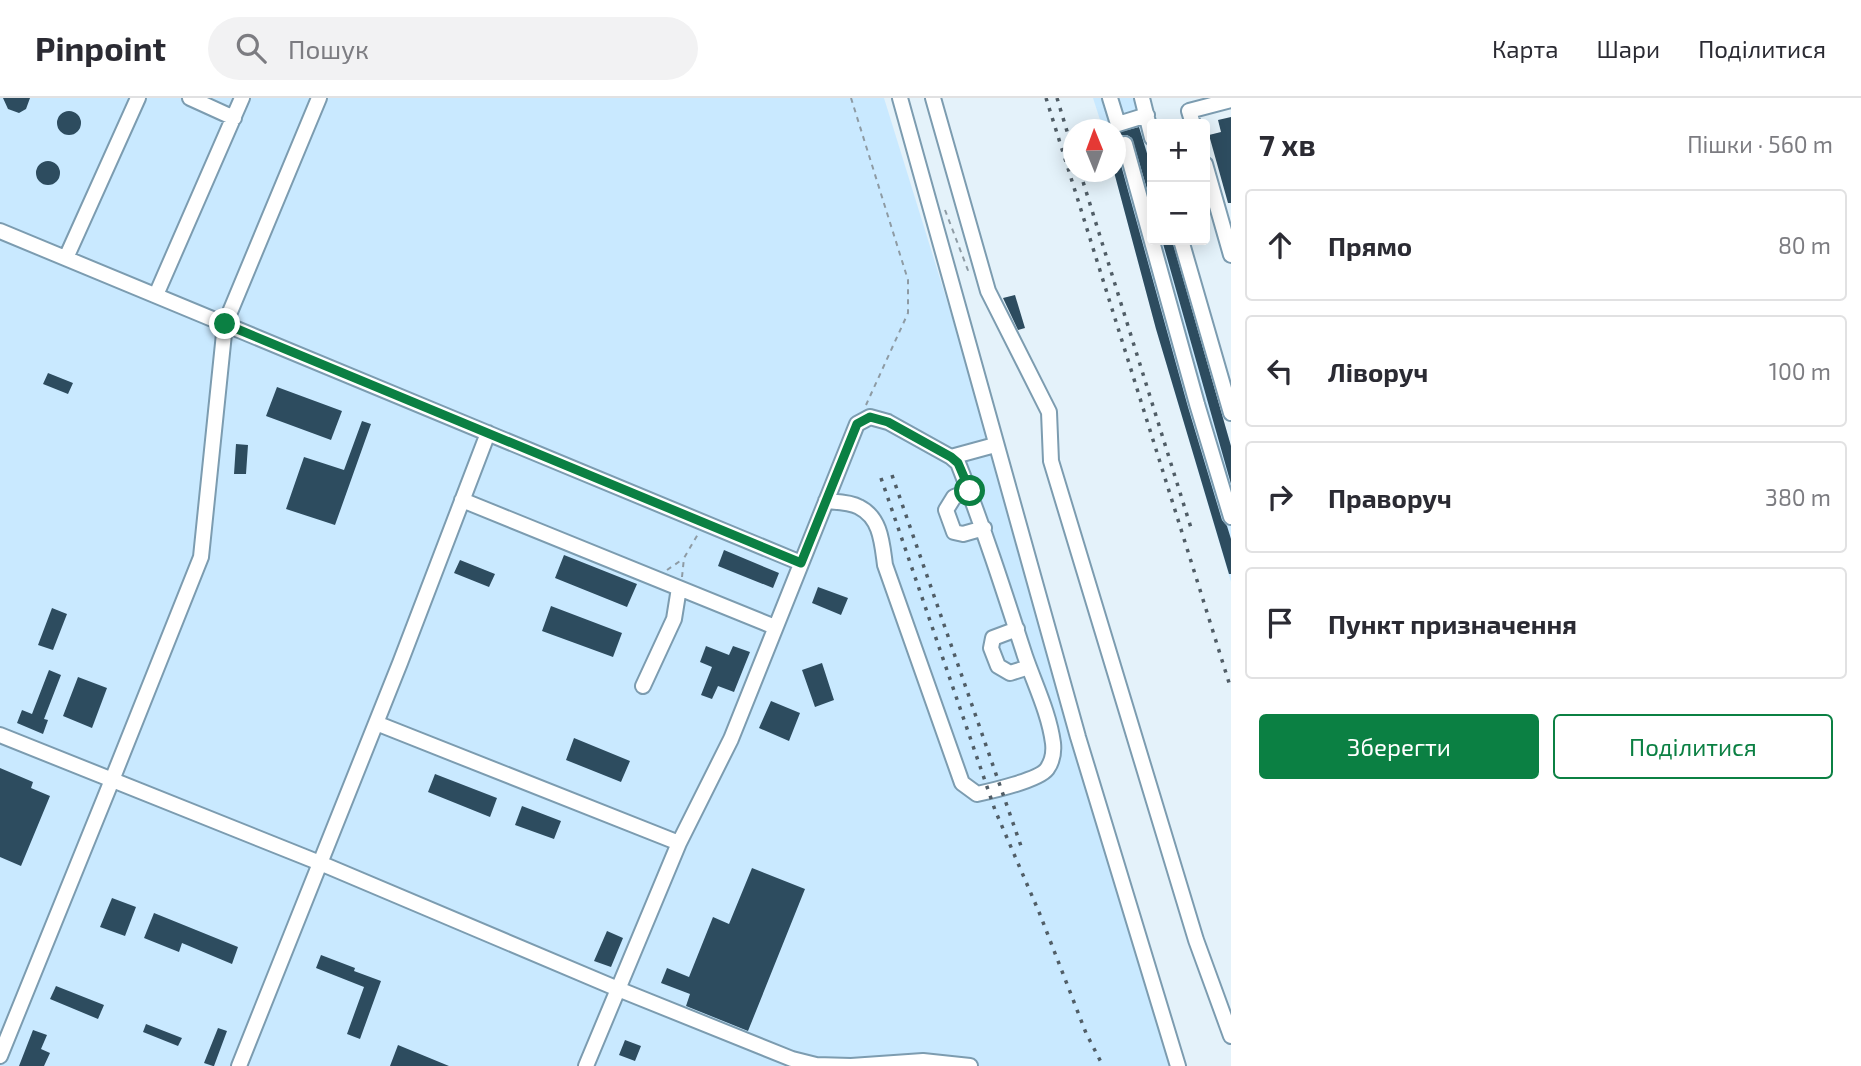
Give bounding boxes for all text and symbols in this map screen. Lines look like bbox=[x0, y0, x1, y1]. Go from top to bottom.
search box bbox=[208, 17, 698, 80]
text: Pinpoint bbox=[35, 28, 166, 68]
icon: search bbox=[232, 29, 270, 67]
text: Пошук bbox=[288, 33, 369, 64]
text: Карта bbox=[1492, 34, 1559, 63]
text: Шари bbox=[1597, 34, 1660, 63]
text: Поділитися bbox=[1698, 34, 1826, 63]
north arrow bbox=[1063, 119, 1126, 182]
map controls bbox=[1147, 119, 1210, 245]
button: + bbox=[1147, 119, 1210, 182]
text: 7 хв bbox=[1259, 126, 1316, 162]
text: Пішки · 560 m bbox=[1687, 130, 1833, 158]
button: − bbox=[1147, 182, 1210, 245]
icon: ahead bbox=[1261, 226, 1299, 264]
text: Прямо bbox=[1328, 230, 1412, 261]
text: 80 m bbox=[1778, 231, 1831, 259]
route end bbox=[209, 308, 240, 339]
icon: left bbox=[1261, 352, 1299, 390]
text: Ліворуч bbox=[1328, 356, 1428, 387]
text: 100 m bbox=[1769, 357, 1831, 385]
route start bbox=[954, 475, 985, 506]
icon: right bbox=[1261, 478, 1299, 516]
text: Праворуч bbox=[1328, 482, 1452, 513]
text: 380 m bbox=[1765, 483, 1831, 511]
icon: arrive bbox=[1261, 604, 1299, 642]
text: Пункт призначення bbox=[1328, 608, 1577, 639]
button: Зберегти bbox=[1259, 714, 1539, 779]
button: Поділитися bbox=[1553, 714, 1833, 779]

